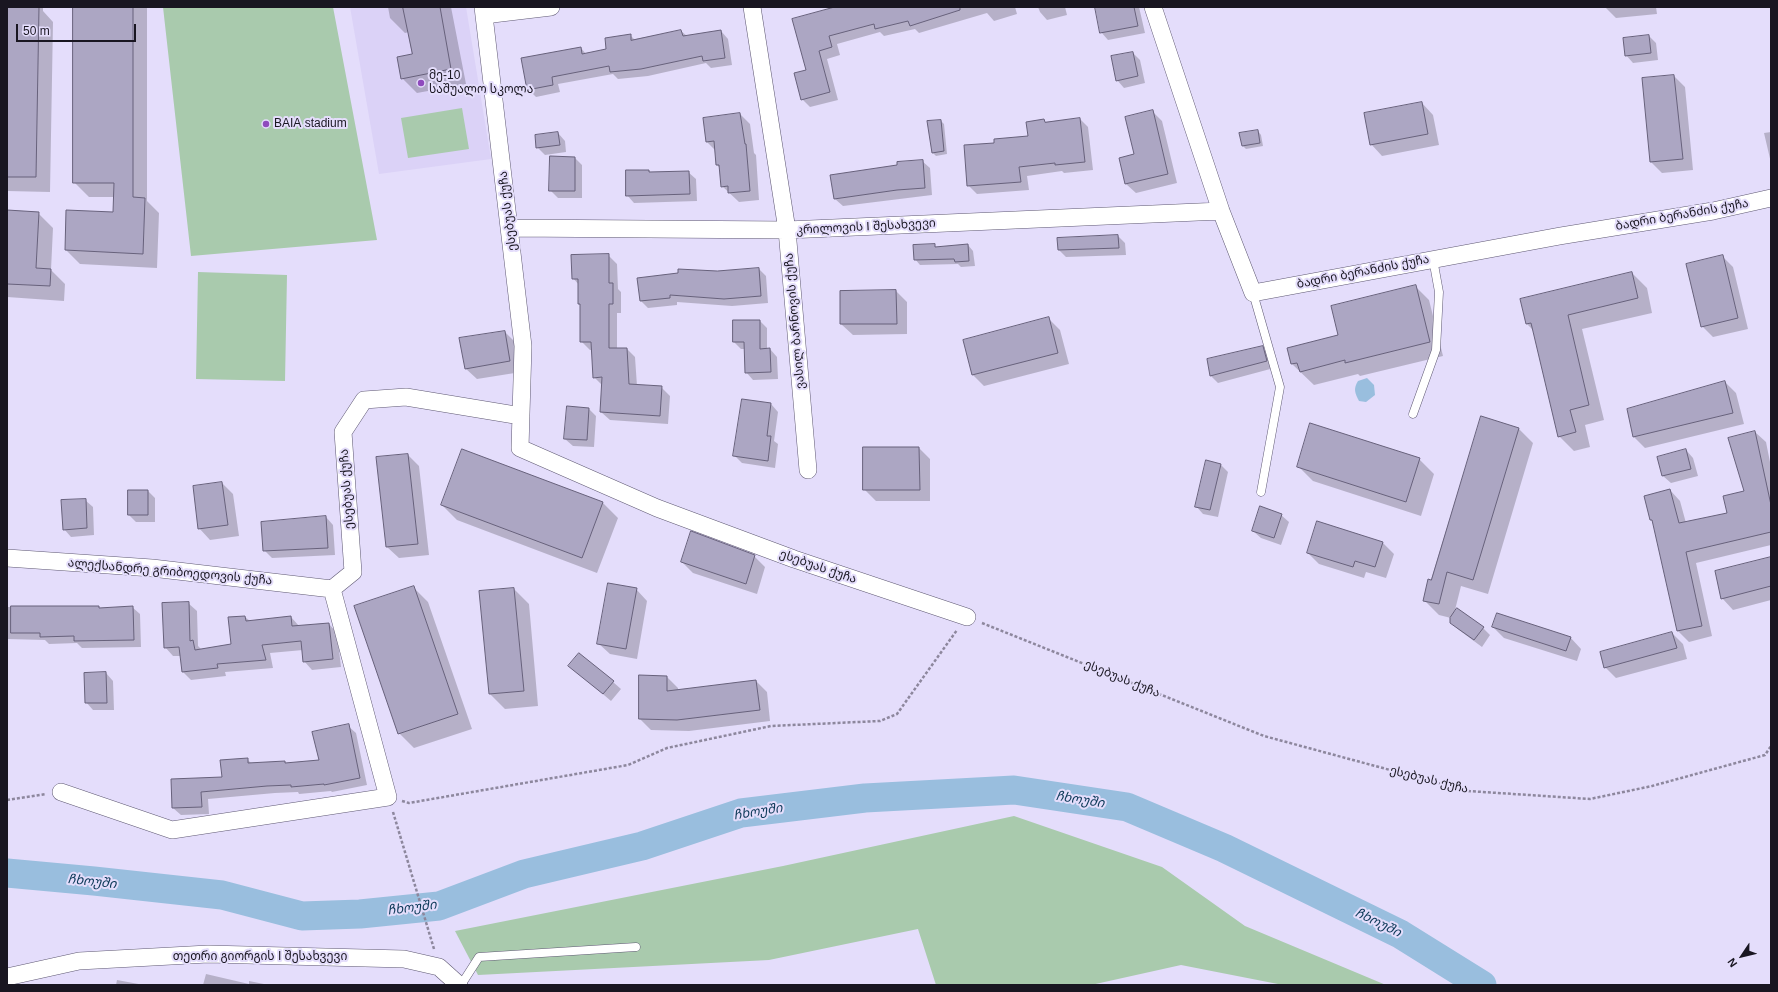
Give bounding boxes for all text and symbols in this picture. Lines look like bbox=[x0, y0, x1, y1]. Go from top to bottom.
scale bar bbox=[18, 16, 138, 42]
text: 50 m bbox=[23, 24, 50, 38]
place label: მე-10 საშუალო სკოლა bbox=[429, 69, 533, 97]
marker: მე-10 საშუალო სკოლა bbox=[416, 78, 426, 88]
place label: BAIA stadium bbox=[274, 117, 347, 131]
marker: BAIA stadium bbox=[261, 119, 271, 129]
street label: ესებუას ქუჩა bbox=[496, 170, 520, 252]
street label: ბადრი ბერანძის ქუჩა bbox=[1614, 196, 1750, 234]
street label: კრილოვის I შესახვევი bbox=[796, 216, 936, 238]
street label: ვასილ ბარნოვის ქუჩა bbox=[782, 252, 808, 390]
street label: ბადრი ბერანძის ქუჩა bbox=[1295, 252, 1431, 292]
street label: ესებუას ქუჩა bbox=[337, 448, 357, 530]
street label: ესებუას ქუჩა bbox=[778, 547, 858, 587]
street label: ალექსანდრე გრიბოედოვის ქუჩა bbox=[67, 556, 273, 588]
street label: ესებუას ქუჩა bbox=[1082, 657, 1162, 701]
street label: ესებუას ქუჩა bbox=[1388, 763, 1470, 797]
water label: ჩხოუში bbox=[1055, 788, 1105, 812]
water label: ჩხოუში bbox=[733, 800, 783, 824]
water label: ჩხოუში bbox=[67, 872, 117, 892]
water label: ჩხოუში bbox=[387, 897, 437, 919]
water label: ჩხოუში bbox=[1353, 905, 1403, 941]
north arrow bbox=[1722, 936, 1762, 976]
street label: თეთრი გიორგის I შესახვევი bbox=[173, 950, 347, 964]
text: N bbox=[1725, 956, 1739, 970]

